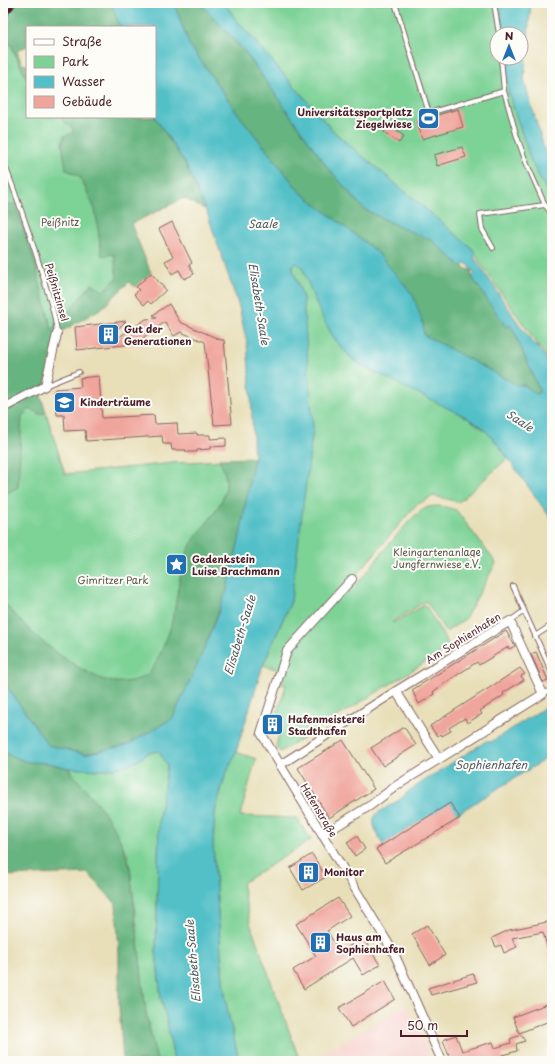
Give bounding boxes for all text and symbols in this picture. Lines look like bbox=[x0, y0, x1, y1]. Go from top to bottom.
legend bbox=[26, 26, 156, 118]
north arrow bbox=[489, 26, 529, 66]
text: N bbox=[505, 27, 514, 44]
text: Straße bbox=[62, 32, 102, 50]
text: Park bbox=[62, 52, 89, 70]
text: Wasser bbox=[62, 72, 105, 90]
text: Gebäude bbox=[62, 92, 112, 110]
place label: Universitätssportplatz Ziegelwiese bbox=[297, 104, 413, 131]
sports icon: Universitätssportplatz Ziegelwiese bbox=[415, 105, 441, 131]
park label: Peißnitz bbox=[41, 214, 79, 229]
water label: Saale bbox=[248, 215, 279, 232]
street label: Peißnitzinsel bbox=[42, 261, 73, 323]
water label: Elisabeth-Saale bbox=[245, 262, 274, 347]
place label: Gut der Generationen bbox=[124, 321, 191, 348]
building icon: Gut der Generationen bbox=[96, 322, 122, 348]
school or university icon: Kinderträume bbox=[52, 389, 78, 415]
place label: Kinderträume bbox=[80, 394, 151, 409]
water label: Saale bbox=[503, 405, 538, 436]
park label: Kleingartenanlage Jungfernwiese e.V. bbox=[393, 544, 481, 571]
place label: Gedenkstein Luise Brachmann bbox=[192, 551, 280, 578]
place icon: Gedenkstein Luise Brachmann bbox=[163, 552, 189, 578]
park label: Gimritzer Park bbox=[77, 572, 149, 587]
water label: Elisabeth-Saale bbox=[219, 592, 260, 677]
street label: Am Sophienhafen bbox=[422, 608, 503, 667]
place label: Hafenmeisterei Stadthafen bbox=[288, 711, 365, 738]
building icon: Hafenmeisterei Stadthafen bbox=[259, 712, 285, 738]
water label: Sophienhafen bbox=[455, 756, 529, 773]
street label: Hafenstraße bbox=[297, 780, 341, 839]
building icon: Monitor bbox=[295, 859, 321, 885]
place label: Monitor bbox=[324, 864, 365, 879]
water label: Elisabeth-Saale bbox=[180, 918, 205, 1003]
place label: Haus am Sophienhafen bbox=[336, 929, 405, 956]
building icon: Haus am Sophienhafen bbox=[308, 930, 334, 956]
scale bar bbox=[401, 1012, 467, 1038]
text: 50 m bbox=[407, 1016, 438, 1034]

